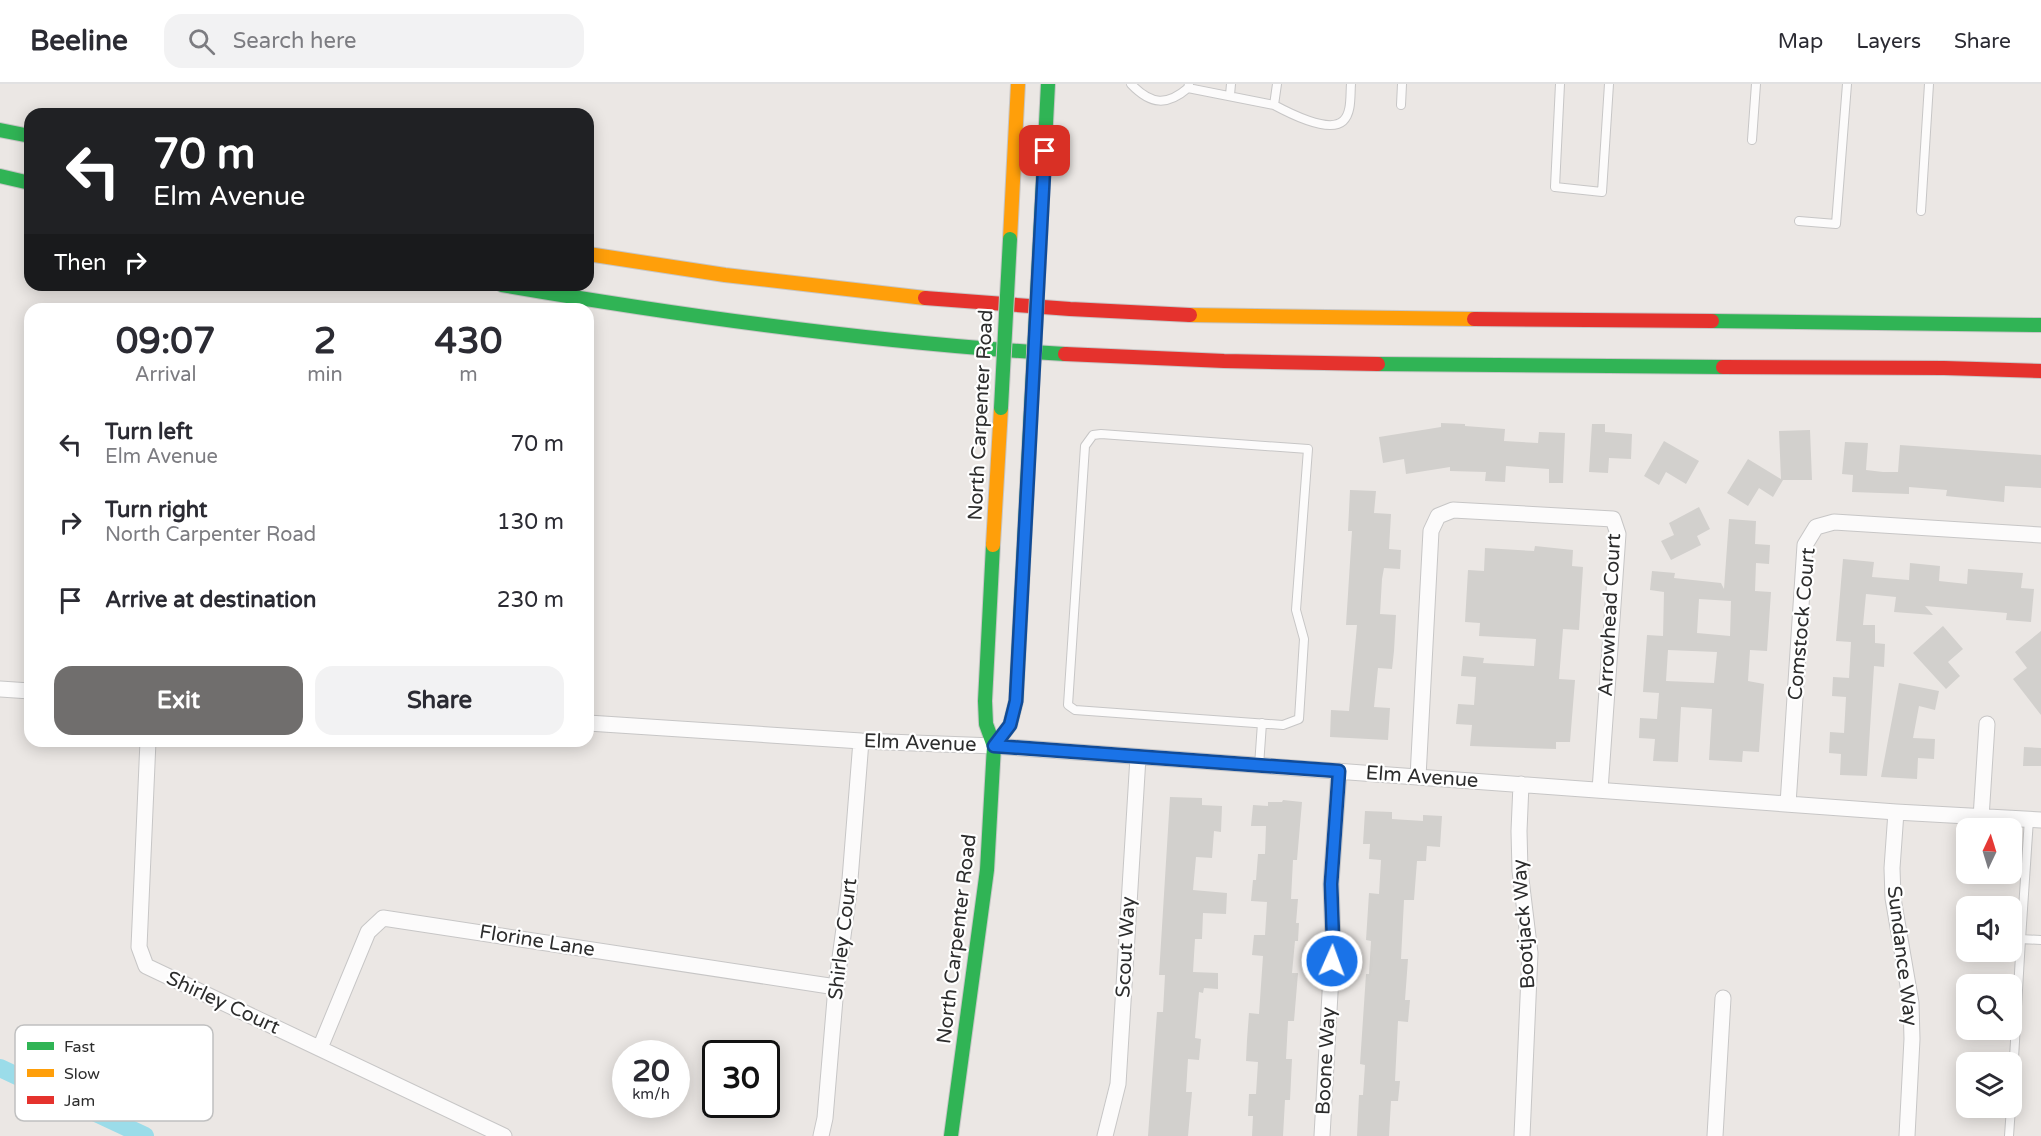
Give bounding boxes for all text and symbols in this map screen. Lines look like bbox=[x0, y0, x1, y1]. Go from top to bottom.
search box bbox=[164, 14, 584, 68]
text: Beeline bbox=[30, 24, 128, 58]
icon: search bbox=[185, 25, 218, 58]
text: Search here bbox=[233, 28, 357, 54]
text: Map bbox=[1778, 29, 1823, 54]
text: Layers bbox=[1856, 29, 1921, 54]
text: Share bbox=[1954, 29, 2011, 54]
pin bbox=[1019, 125, 1070, 176]
text: 70 m bbox=[153, 129, 255, 180]
icon: left bbox=[54, 132, 132, 210]
icon: arrive bbox=[1028, 134, 1061, 167]
text: Elm Avenue bbox=[153, 180, 305, 213]
icon: right bbox=[119, 246, 152, 279]
text: Then bbox=[54, 250, 107, 276]
street label: North Carpenter Road bbox=[963, 309, 999, 521]
text: 09:07 bbox=[116, 320, 216, 363]
text: 2 bbox=[314, 320, 336, 363]
text: 430 bbox=[434, 320, 502, 363]
text: Arrival bbox=[135, 363, 197, 387]
text: min bbox=[307, 363, 343, 387]
text: m bbox=[459, 363, 478, 387]
text: Turn left bbox=[105, 419, 193, 445]
icon: left bbox=[54, 428, 87, 461]
text: 70 m bbox=[510, 431, 564, 457]
text: Elm Avenue bbox=[105, 445, 218, 469]
text: Turn right bbox=[105, 497, 207, 523]
icon: right bbox=[54, 506, 87, 539]
text: 130 m bbox=[497, 509, 564, 535]
text: North Carpenter Road bbox=[105, 523, 316, 547]
street label: Arrowhead Court bbox=[1594, 532, 1626, 697]
street label: Comstock Court bbox=[1783, 546, 1821, 701]
icon: arrive bbox=[54, 584, 87, 617]
text: Arrive at destination bbox=[105, 587, 316, 613]
text: 230 m bbox=[497, 587, 564, 613]
button: Exit bbox=[54, 666, 303, 735]
button: Share bbox=[315, 666, 564, 735]
street label: Elm Avenue bbox=[863, 729, 977, 757]
street label: Elm Avenue bbox=[1365, 761, 1479, 793]
north arrow bbox=[1956, 818, 2022, 884]
map controls bbox=[1956, 818, 2022, 1118]
street label: North Carpenter Road bbox=[932, 833, 982, 1045]
street label: Bootjack Way bbox=[1507, 858, 1541, 990]
street label: Shirley Court bbox=[824, 876, 862, 1001]
street label: Sundance Way bbox=[1882, 885, 1923, 1028]
street label: Scout Way bbox=[1111, 896, 1141, 998]
button: sound bbox=[1956, 896, 2022, 962]
street label: Florine Lane bbox=[477, 920, 597, 962]
position arrow bbox=[1300, 929, 1364, 993]
street label: Shirley Court bbox=[162, 966, 284, 1040]
button: search bbox=[1956, 974, 2022, 1040]
street label: Boone Way bbox=[1311, 1006, 1341, 1116]
legend bbox=[15, 1025, 213, 1121]
text: Fast bbox=[64, 1037, 95, 1057]
speed limit sign: 30 bbox=[702, 1040, 780, 1118]
button: layers bbox=[1956, 1052, 2022, 1118]
text: 20 bbox=[632, 1053, 670, 1090]
text: Slow bbox=[64, 1064, 100, 1084]
text: km/h bbox=[632, 1085, 670, 1103]
text: Jam bbox=[64, 1091, 95, 1111]

